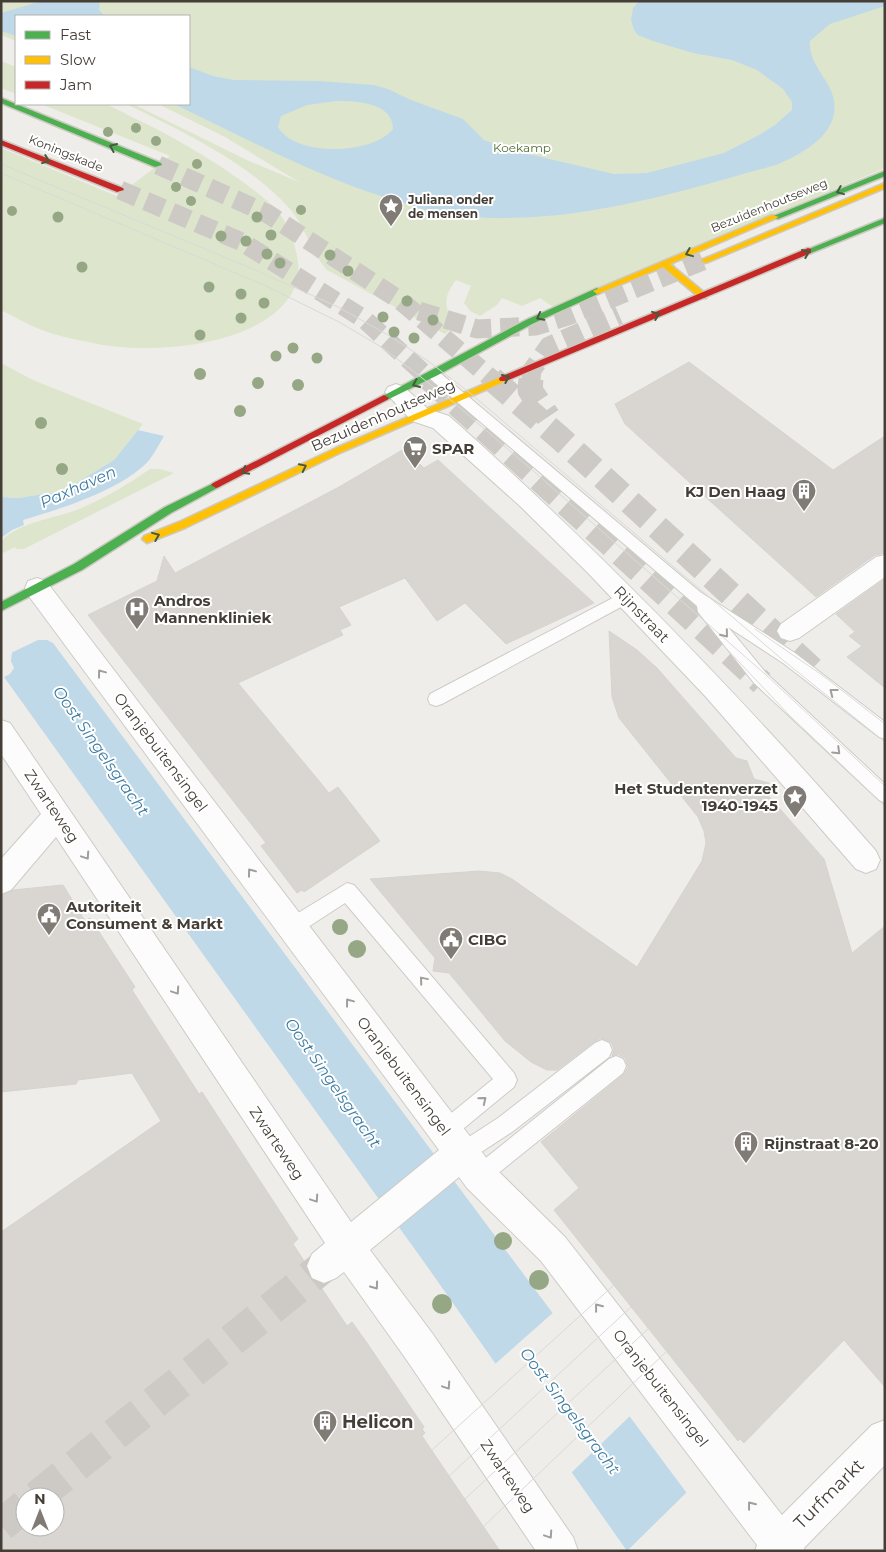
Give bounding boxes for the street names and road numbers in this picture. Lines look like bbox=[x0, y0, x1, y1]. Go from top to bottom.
street label: Koningskade bbox=[27, 131, 105, 175]
street label: Bezuidenhoutseweg bbox=[708, 175, 830, 235]
street label: Bezuidenhoutseweg bbox=[308, 375, 458, 455]
street label: Rijnstraat bbox=[610, 582, 674, 646]
street label: Oranjebuitensingel bbox=[110, 689, 212, 815]
street label: Zwarteweg bbox=[20, 766, 84, 846]
street label: Oranjebuitensingel bbox=[353, 1013, 455, 1139]
street label: Zwarteweg bbox=[245, 1103, 309, 1183]
street label: Oranjebuitensingel bbox=[609, 1325, 713, 1451]
street label: Zwarteweg bbox=[476, 1436, 540, 1516]
street label: Turfmarkt bbox=[789, 1454, 869, 1534]

